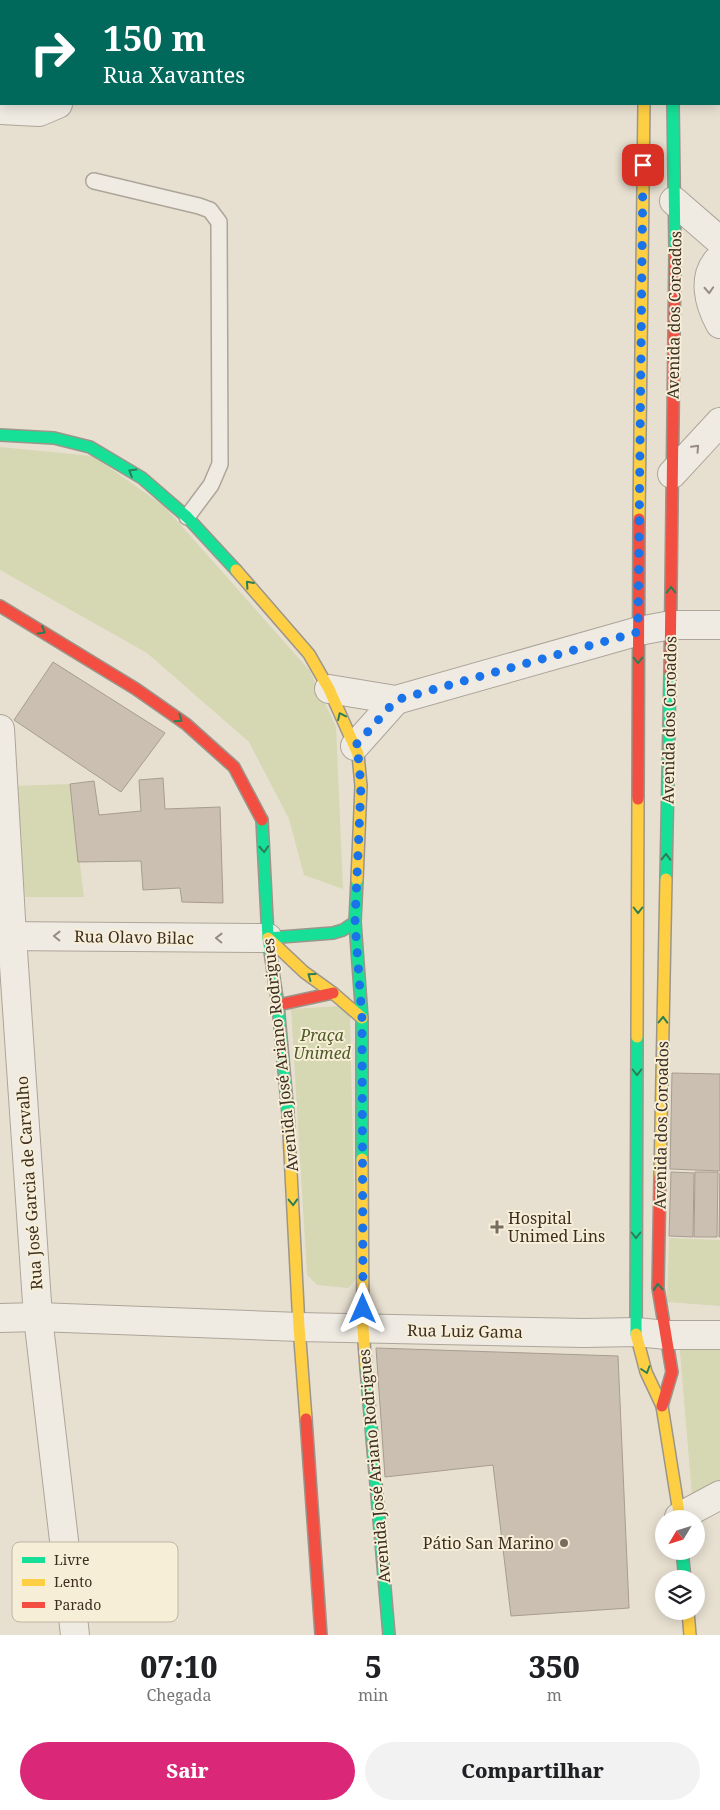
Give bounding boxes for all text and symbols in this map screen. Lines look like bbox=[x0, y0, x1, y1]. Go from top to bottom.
text: 150 m bbox=[103, 14, 206, 61]
icon: right bbox=[20, 20, 85, 85]
text: Rua Xavantes bbox=[103, 59, 245, 89]
pin bbox=[622, 144, 664, 186]
icon: arrive bbox=[629, 151, 657, 179]
street label: Avenida dos Coroados bbox=[662, 231, 686, 399]
one-way arrow bbox=[704, 287, 715, 295]
one-way arrow bbox=[690, 445, 699, 454]
one-way arrow bbox=[128, 468, 137, 478]
one-way arrow bbox=[246, 581, 255, 590]
one-way arrow bbox=[666, 586, 676, 594]
one-way arrow bbox=[36, 625, 45, 635]
street label: Avenida dos Coroados bbox=[657, 636, 681, 804]
one-way arrow bbox=[633, 656, 643, 664]
one-way arrow bbox=[337, 712, 348, 721]
one-way arrow bbox=[173, 713, 182, 721]
one-way arrow bbox=[258, 845, 269, 853]
one-way arrow bbox=[661, 853, 671, 861]
one-way arrow bbox=[632, 906, 643, 914]
street label: Rua Olavo Bilac bbox=[74, 925, 194, 949]
one-way arrow bbox=[53, 931, 60, 941]
one-way arrow bbox=[215, 933, 223, 943]
street label: Avenida José Ariano Rodrigues bbox=[257, 937, 303, 1173]
one-way arrow bbox=[308, 974, 317, 982]
one-way arrow bbox=[658, 1016, 668, 1024]
park label: Praça Unimed bbox=[293, 1024, 352, 1064]
street label: Avenida dos Coroados bbox=[649, 1041, 673, 1209]
one-way arrow bbox=[632, 1069, 642, 1077]
street label: Rua José Garcia de Carvalho bbox=[11, 1075, 47, 1291]
one-way arrow bbox=[288, 1198, 299, 1206]
place label: Hospital Unimed Lins bbox=[508, 1207, 605, 1247]
marker: Hospital Unimed Lins bbox=[490, 1220, 504, 1234]
one-way arrow bbox=[631, 1232, 641, 1239]
position arrow bbox=[336, 1282, 388, 1334]
one-way arrow bbox=[653, 1283, 664, 1291]
street label: Rua Luiz Gama bbox=[407, 1319, 523, 1343]
street label: Avenida José Ariano Rodrigues bbox=[353, 1348, 395, 1584]
one-way arrow bbox=[641, 1365, 651, 1373]
north arrow bbox=[655, 1510, 705, 1560]
map controls bbox=[655, 1510, 705, 1620]
place label: Pátio San Marino bbox=[423, 1532, 554, 1554]
marker: Pátio San Marino bbox=[558, 1537, 570, 1549]
legend bbox=[12, 1542, 178, 1622]
text: Livre bbox=[54, 1550, 89, 1569]
button: layers bbox=[655, 1570, 705, 1620]
text: Lento bbox=[54, 1572, 92, 1591]
text: Parado bbox=[54, 1595, 101, 1614]
text: 07:10 bbox=[140, 1646, 218, 1687]
text: 5 bbox=[365, 1646, 382, 1687]
text: 350 bbox=[529, 1646, 580, 1687]
text: Chegada bbox=[146, 1684, 211, 1706]
text: min bbox=[358, 1684, 388, 1706]
text: m bbox=[547, 1684, 562, 1706]
button: Sair bbox=[20, 1742, 355, 1800]
button: Compartilhar bbox=[365, 1742, 700, 1800]

